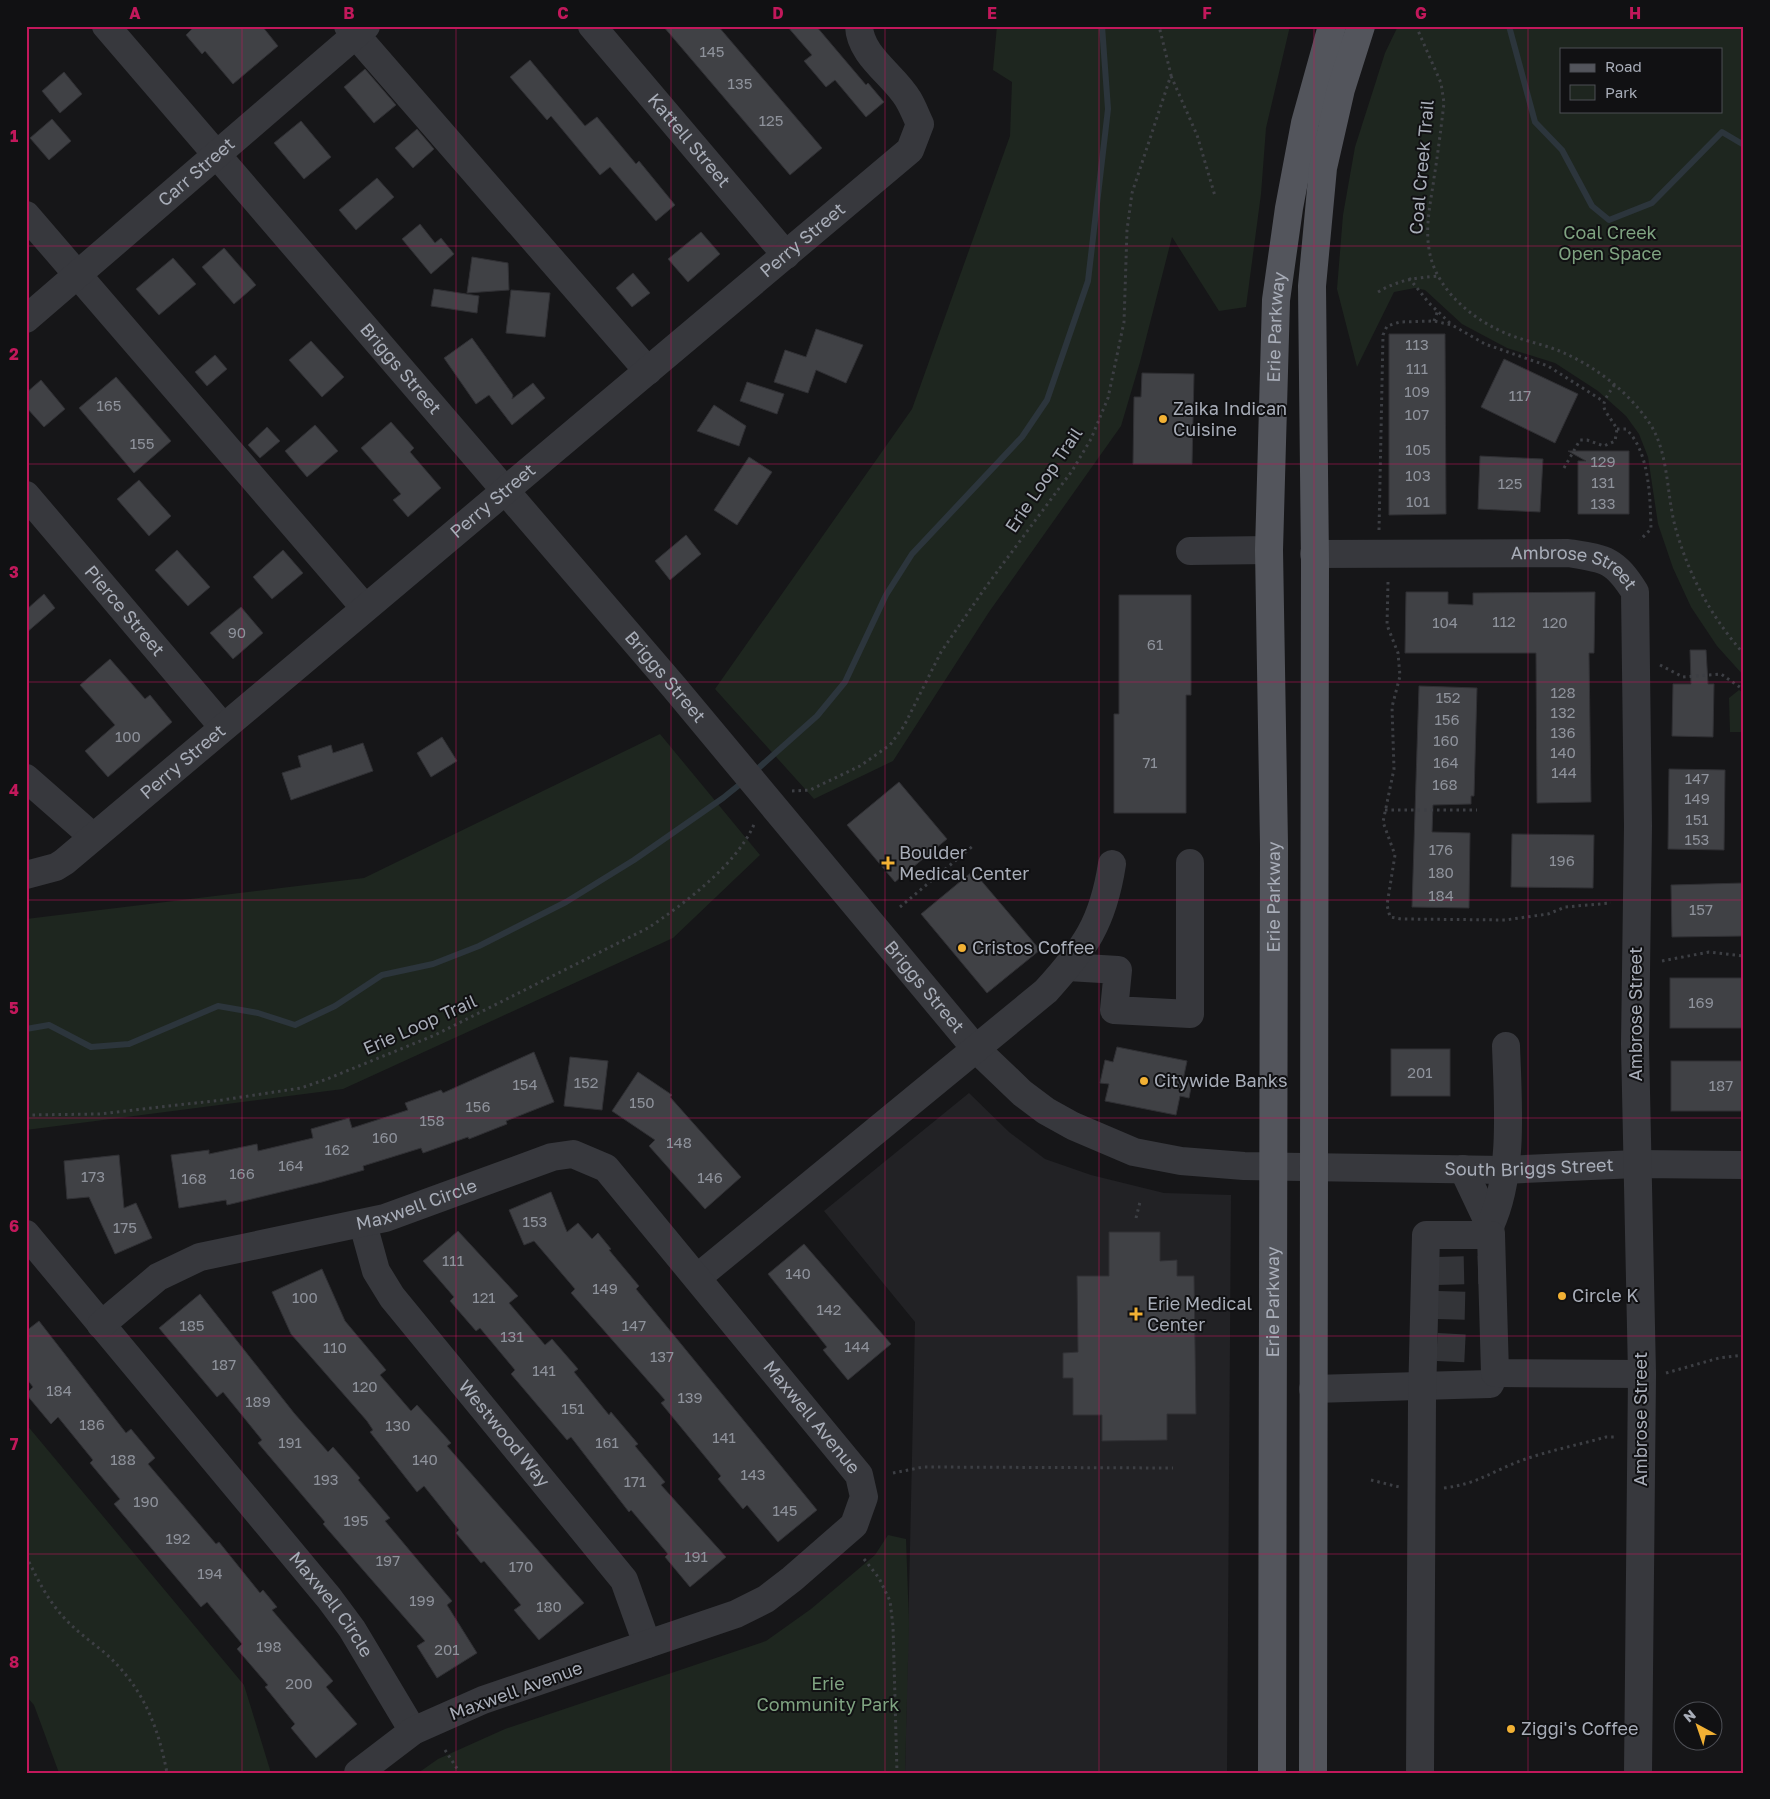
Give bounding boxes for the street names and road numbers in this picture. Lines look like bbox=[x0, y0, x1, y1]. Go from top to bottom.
street label: Kattell Street bbox=[644, 88, 736, 191]
street label: Coal Creek Trail bbox=[1404, 98, 1438, 235]
street label: Carr Street bbox=[153, 132, 239, 210]
street label: Perry Street bbox=[755, 197, 849, 282]
street label: Erie Parkway bbox=[1262, 270, 1290, 383]
street label: Briggs Street bbox=[356, 318, 447, 418]
street label: Erie Loop Trail bbox=[1000, 422, 1087, 536]
street label: Perry Street bbox=[445, 458, 539, 542]
street label: Ambrose Street bbox=[1511, 541, 1642, 594]
street label: Pierce Street bbox=[81, 560, 170, 660]
street label: Briggs Street bbox=[621, 626, 711, 727]
street label: Perry Street bbox=[135, 719, 229, 803]
street label: Erie Parkway bbox=[1262, 841, 1284, 953]
street label: Briggs Street bbox=[880, 936, 970, 1037]
street label: Ambrose Street bbox=[1624, 947, 1646, 1081]
street label: Erie Loop Trail bbox=[359, 989, 480, 1059]
street label: South Briggs Street bbox=[1444, 1153, 1614, 1180]
street label: Maxwell Circle bbox=[354, 1173, 480, 1234]
street label: Erie Parkway bbox=[1261, 1246, 1283, 1358]
street label: Ambrose Street bbox=[1629, 1352, 1651, 1486]
street label: Maxwell Avenue bbox=[759, 1356, 865, 1478]
street label: Westwood Way bbox=[454, 1375, 555, 1491]
street label: Maxwell Circle bbox=[285, 1547, 378, 1661]
street label: Maxwell Avenue bbox=[446, 1656, 585, 1724]

